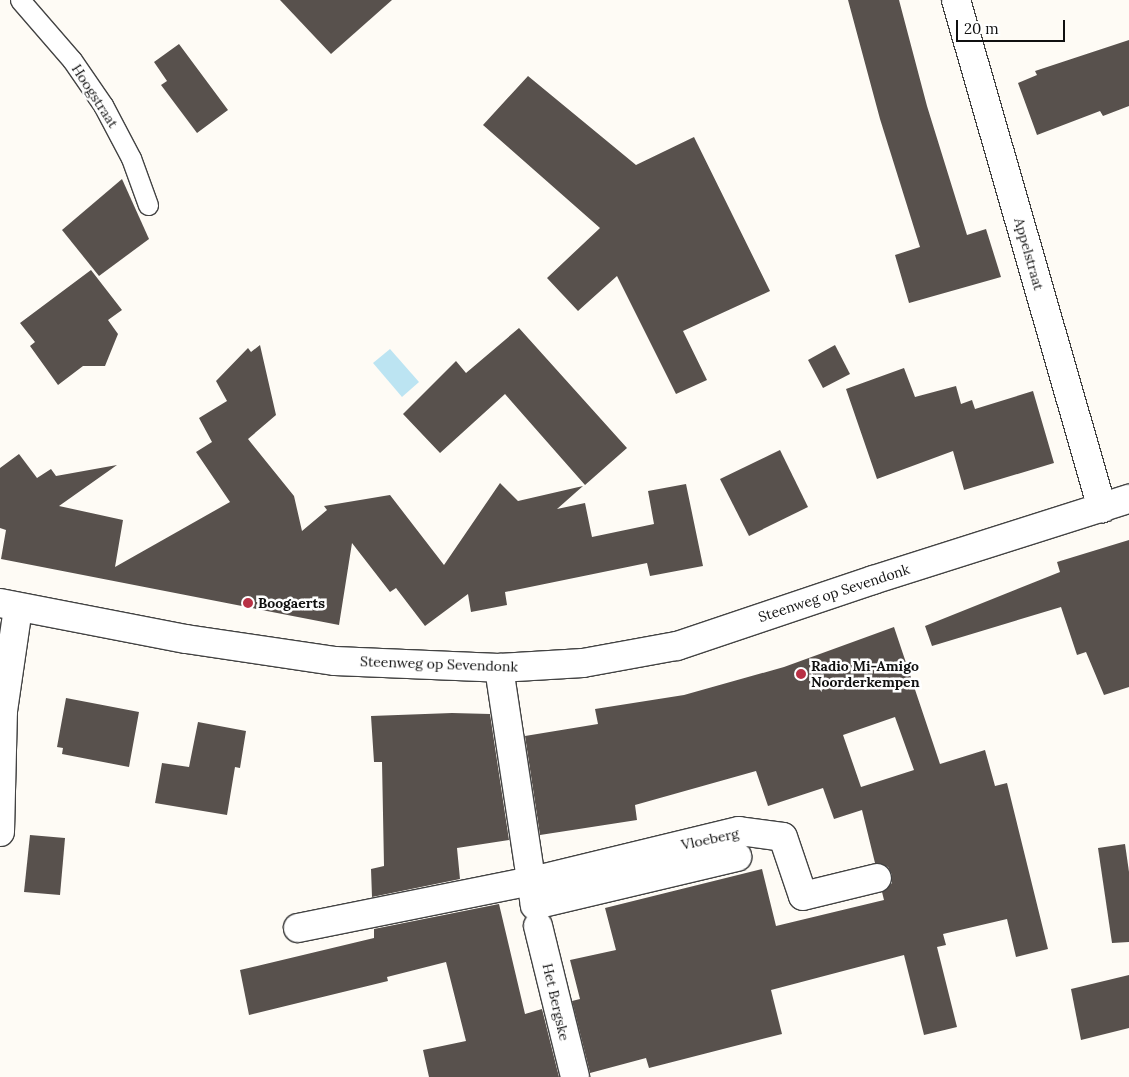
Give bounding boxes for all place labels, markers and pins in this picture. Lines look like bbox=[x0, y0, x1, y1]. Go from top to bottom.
place label: Boogaerts bbox=[258, 595, 325, 611]
marker: Boogaerts bbox=[242, 597, 254, 609]
place label: Radio Mi-Amigo Noorderkempen bbox=[811, 658, 920, 690]
marker: Radio Mi-Amigo Noorderkempen bbox=[795, 668, 807, 680]

